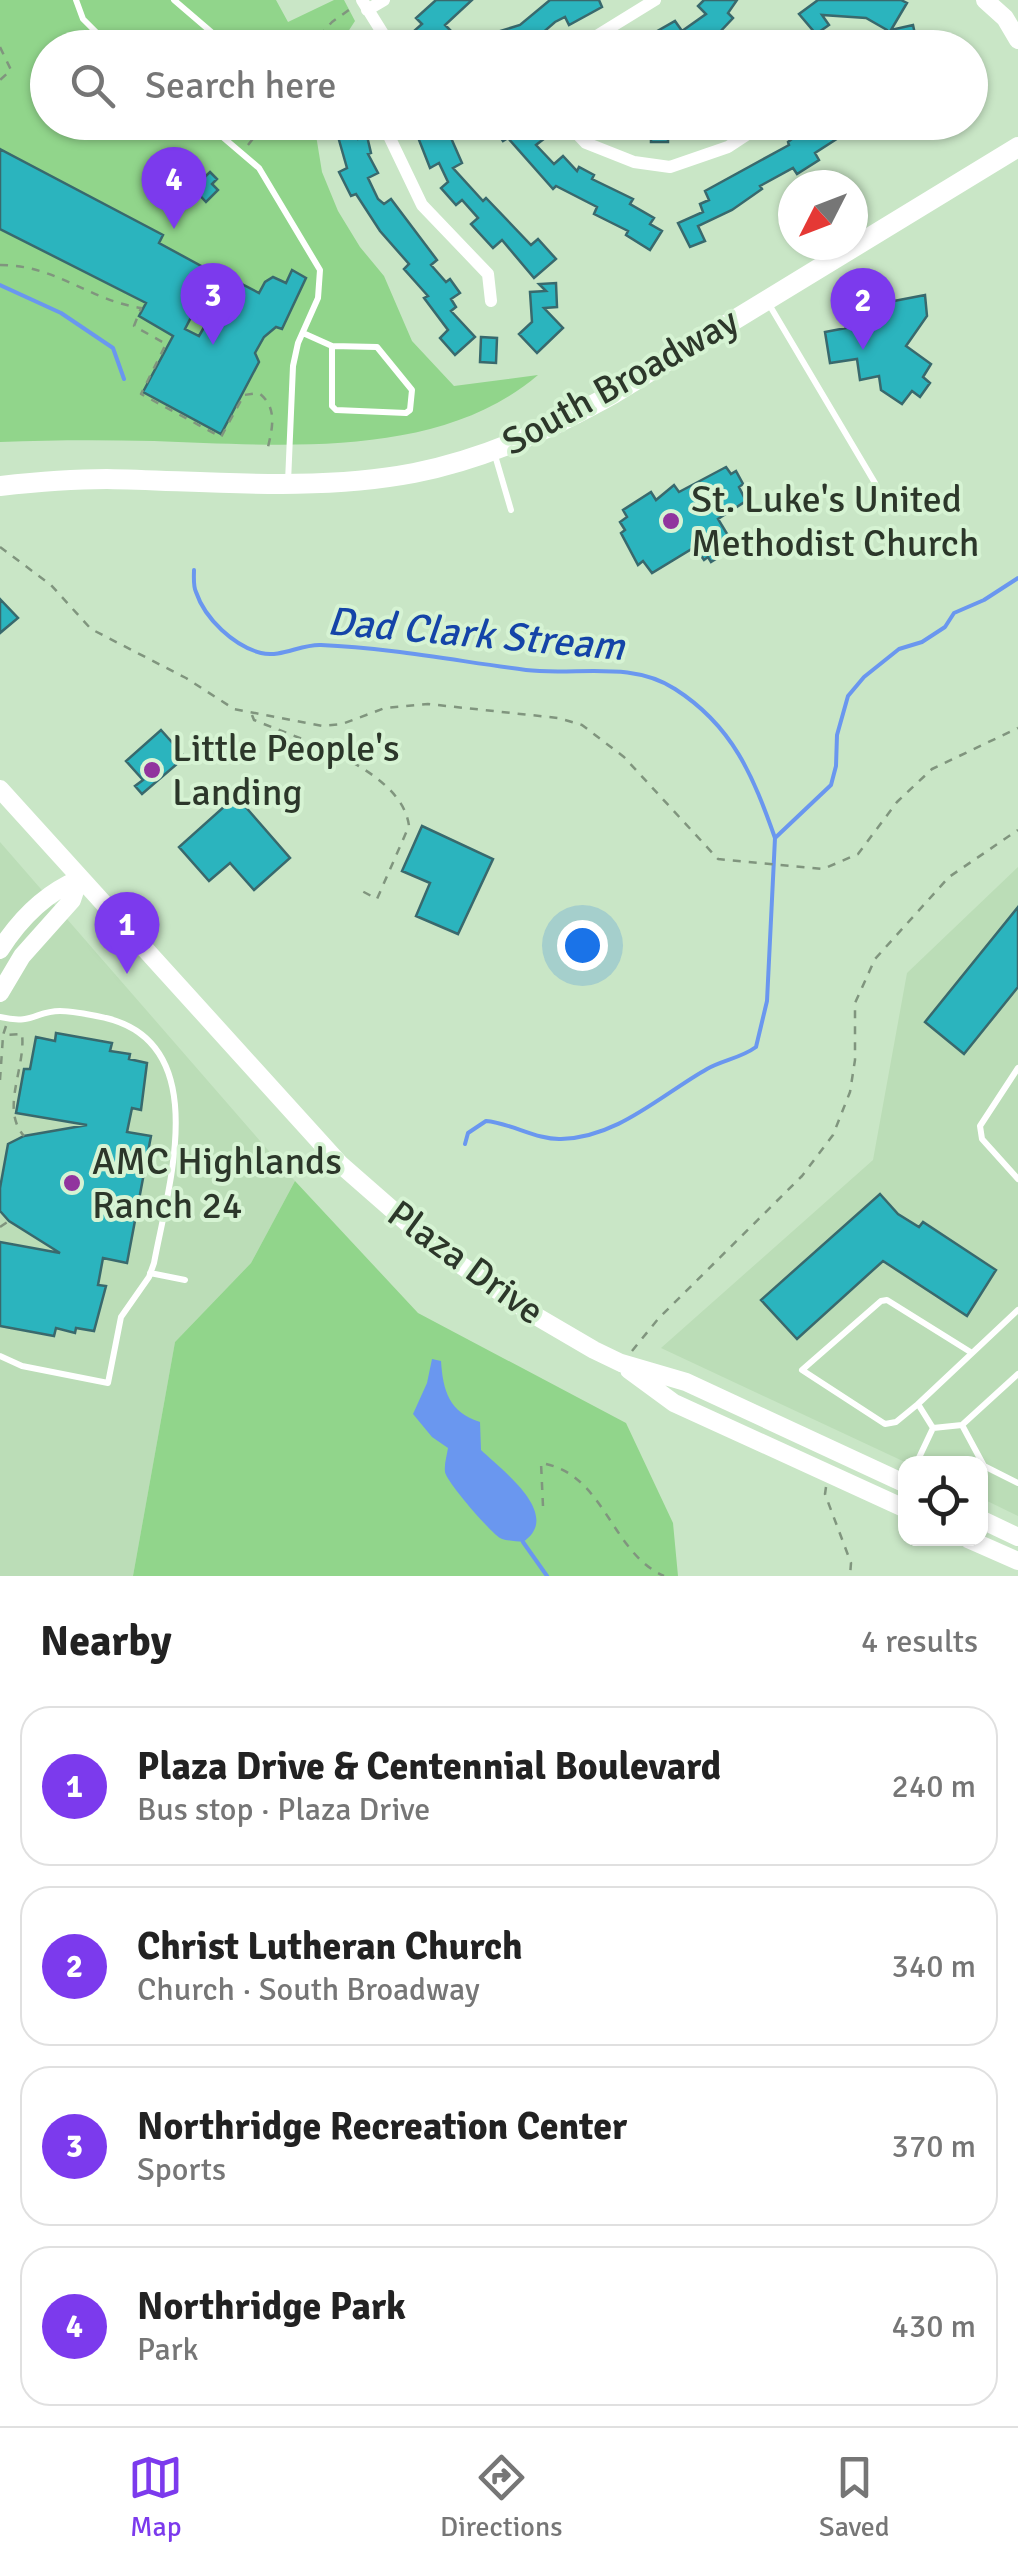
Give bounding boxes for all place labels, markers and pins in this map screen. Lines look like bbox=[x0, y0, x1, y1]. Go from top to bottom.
pin: 4 bbox=[142, 146, 206, 229]
pin: 3 bbox=[180, 262, 246, 345]
pin: 2 bbox=[830, 268, 896, 350]
place label: St. Luke's United Methodist Church bbox=[691, 476, 979, 567]
marker: St. Luke's United Methodist Church bbox=[660, 510, 682, 532]
place label: Little People's Landing bbox=[172, 725, 400, 816]
marker: Little People's Landing bbox=[141, 759, 163, 781]
pin: 1 bbox=[94, 892, 160, 974]
place label: AMC Highlands Ranch 24 bbox=[92, 1138, 342, 1229]
marker: AMC Highlands Ranch 24 bbox=[61, 1172, 83, 1194]

